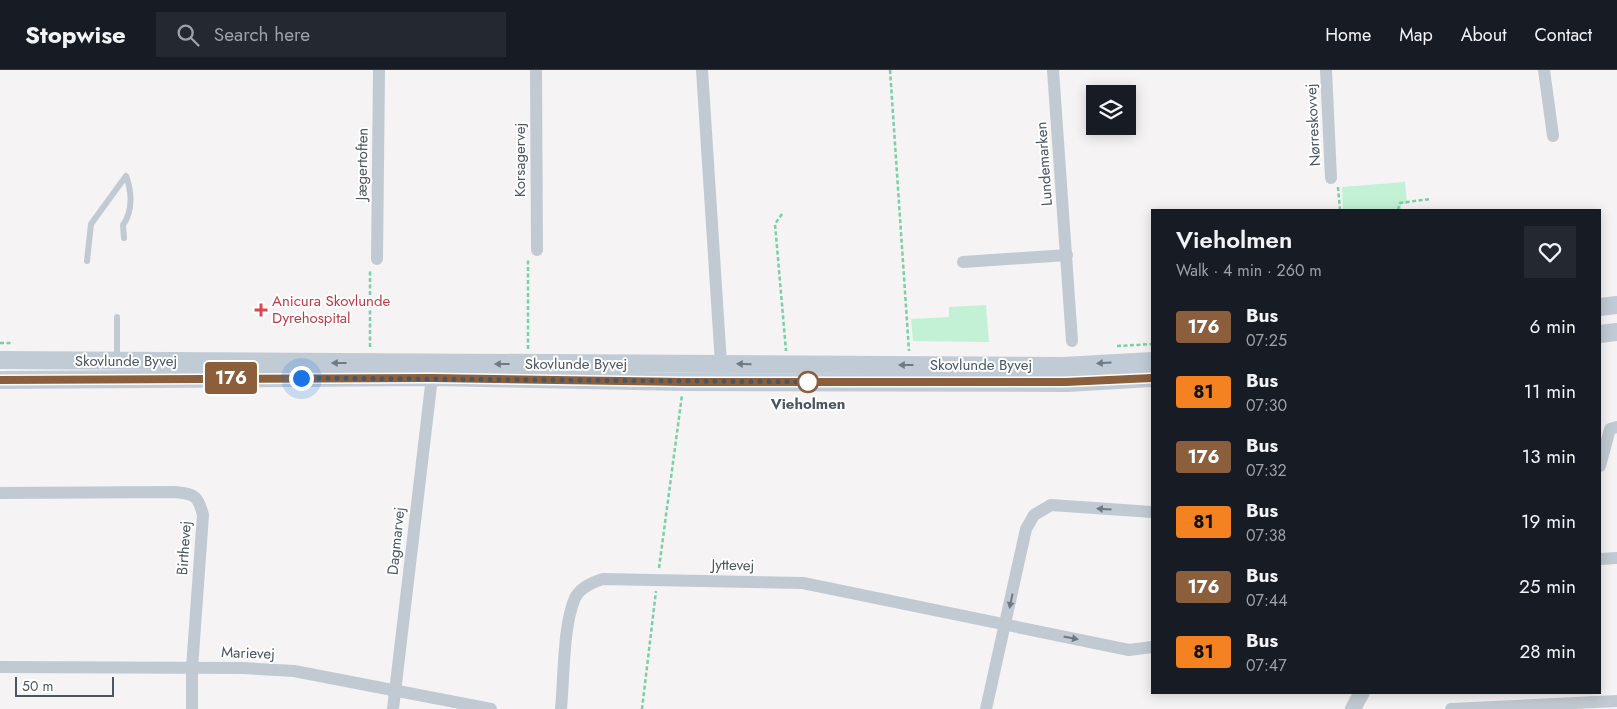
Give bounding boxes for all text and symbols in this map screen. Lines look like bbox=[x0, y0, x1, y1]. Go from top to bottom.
search box bbox=[156, 12, 506, 57]
text: Stopwise bbox=[25, 17, 126, 52]
icon: search bbox=[174, 21, 202, 49]
text: Search here bbox=[214, 21, 310, 48]
text: Home bbox=[1325, 22, 1371, 48]
text: Map bbox=[1399, 22, 1433, 48]
text: About bbox=[1461, 22, 1506, 48]
text: Contact bbox=[1534, 22, 1592, 48]
street label: Nørreskovvej bbox=[1300, 83, 1326, 167]
map controls bbox=[1086, 85, 1136, 135]
button: layers bbox=[1086, 85, 1136, 135]
street label: Lundemarken bbox=[1030, 121, 1058, 207]
street label: Korsagervej bbox=[509, 123, 531, 197]
street label: Jægertoften bbox=[350, 127, 374, 203]
text: Vieholmen bbox=[1176, 222, 1292, 257]
button: heart bbox=[1524, 226, 1576, 278]
text: Walk · 4 min · 260 m bbox=[1176, 259, 1322, 282]
place label: Anicura Skovlunde Dyrehospital bbox=[272, 290, 390, 329]
text: Bus bbox=[1246, 302, 1278, 329]
marker: Anicura Skovlunde Dyrehospital bbox=[254, 303, 268, 317]
text: 6 min bbox=[1530, 313, 1576, 340]
text: 176 bbox=[1187, 314, 1220, 340]
text: 07:25 bbox=[1246, 329, 1287, 352]
street label: Skovlunde Byvej bbox=[75, 350, 177, 372]
street label: Skovlunde Byvej bbox=[525, 353, 627, 375]
street label: Skovlunde Byvej bbox=[930, 354, 1032, 376]
one-way arrow bbox=[331, 359, 347, 367]
one-way arrow bbox=[494, 360, 510, 368]
one-way arrow bbox=[736, 360, 752, 368]
one-way arrow bbox=[1096, 360, 1112, 368]
one-way arrow bbox=[898, 361, 914, 369]
line badge: 176 bbox=[202, 362, 260, 394]
text: 176 bbox=[215, 365, 247, 391]
your location bbox=[289, 366, 314, 391]
text: Bus bbox=[1246, 367, 1278, 394]
marker: Vieholmen bbox=[797, 371, 819, 393]
text: 11 min bbox=[1523, 378, 1576, 405]
text: 81 bbox=[1193, 379, 1214, 405]
place label: Vieholmen bbox=[770, 393, 845, 415]
text: 07:30 bbox=[1246, 394, 1287, 417]
text: Bus bbox=[1246, 432, 1278, 459]
text: 13 min bbox=[1522, 443, 1576, 470]
text: 176 bbox=[1187, 444, 1220, 470]
text: 07:32 bbox=[1246, 459, 1287, 482]
text: Bus bbox=[1246, 497, 1278, 524]
one-way arrow bbox=[1096, 504, 1112, 512]
street label: Dagmarvej bbox=[381, 506, 411, 576]
text: 19 min bbox=[1521, 508, 1576, 535]
text: 81 bbox=[1193, 509, 1214, 535]
street label: Birthevej bbox=[171, 520, 197, 576]
text: 07:38 bbox=[1246, 524, 1286, 547]
street label: Jyttevej bbox=[709, 554, 755, 576]
text: Bus bbox=[1246, 562, 1278, 589]
text: 25 min bbox=[1519, 573, 1576, 600]
text: 176 bbox=[1187, 574, 1220, 600]
text: 07:44 bbox=[1246, 589, 1287, 612]
one-way arrow bbox=[1007, 594, 1015, 609]
text: Bus bbox=[1246, 627, 1278, 654]
one-way arrow bbox=[1063, 634, 1078, 642]
text: 28 min bbox=[1519, 638, 1576, 665]
text: 81 bbox=[1193, 639, 1214, 665]
street label: Marievej bbox=[221, 641, 275, 665]
text: 07:47 bbox=[1246, 654, 1287, 677]
scale bar bbox=[15, 674, 114, 697]
text: 50 m bbox=[22, 676, 53, 696]

